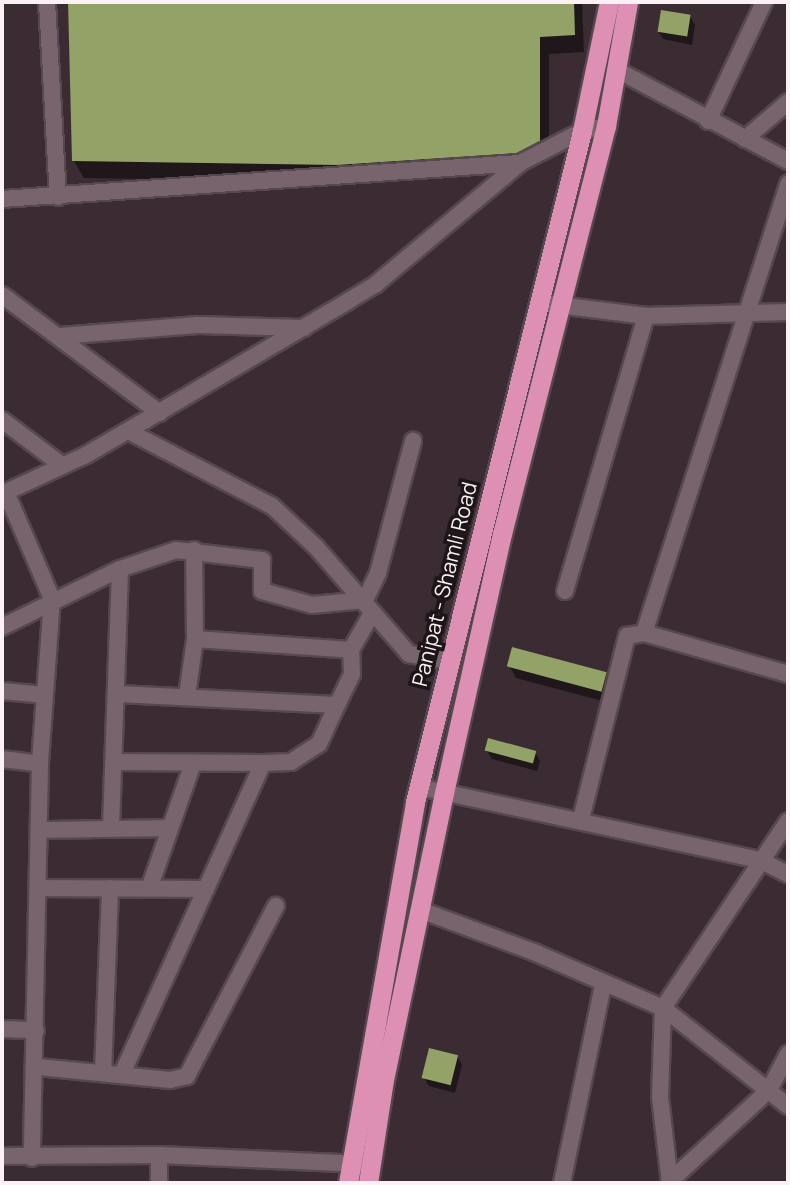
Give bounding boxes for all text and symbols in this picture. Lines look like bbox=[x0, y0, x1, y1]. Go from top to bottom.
street label: Panipat - Shamli Road bbox=[406, 479, 482, 689]

